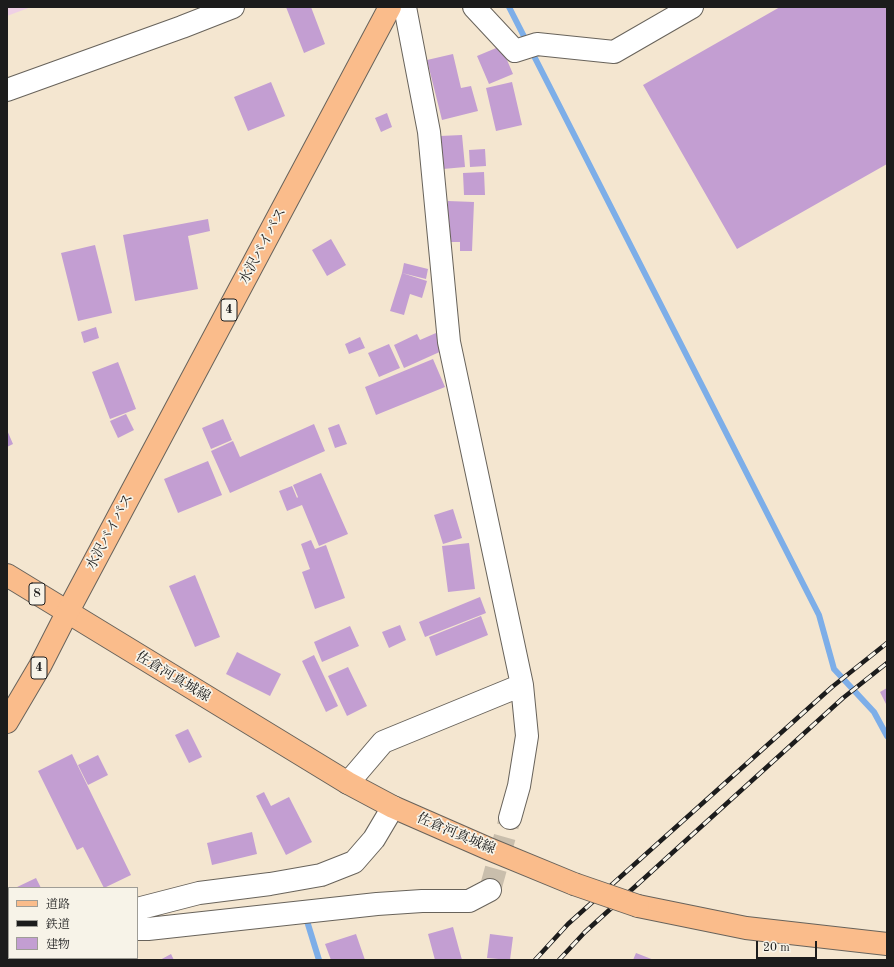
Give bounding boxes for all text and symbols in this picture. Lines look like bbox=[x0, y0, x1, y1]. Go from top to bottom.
street label: 水沢バイパス bbox=[236, 205, 290, 287]
road number: 4 bbox=[221, 299, 237, 321]
street label: 水沢バイパス bbox=[83, 491, 137, 573]
road number: 8 bbox=[29, 583, 45, 605]
street label: 佐倉河真城線 bbox=[133, 648, 213, 706]
road number: 4 bbox=[31, 657, 47, 679]
street label: 佐倉河真城線 bbox=[414, 810, 498, 858]
legend bbox=[8, 887, 138, 959]
text: 道路 bbox=[46, 899, 70, 911]
text: 鉄道 bbox=[46, 919, 70, 931]
scale bar bbox=[758, 933, 819, 959]
text: 建物 bbox=[46, 939, 70, 951]
text: 20 m bbox=[763, 942, 790, 954]

